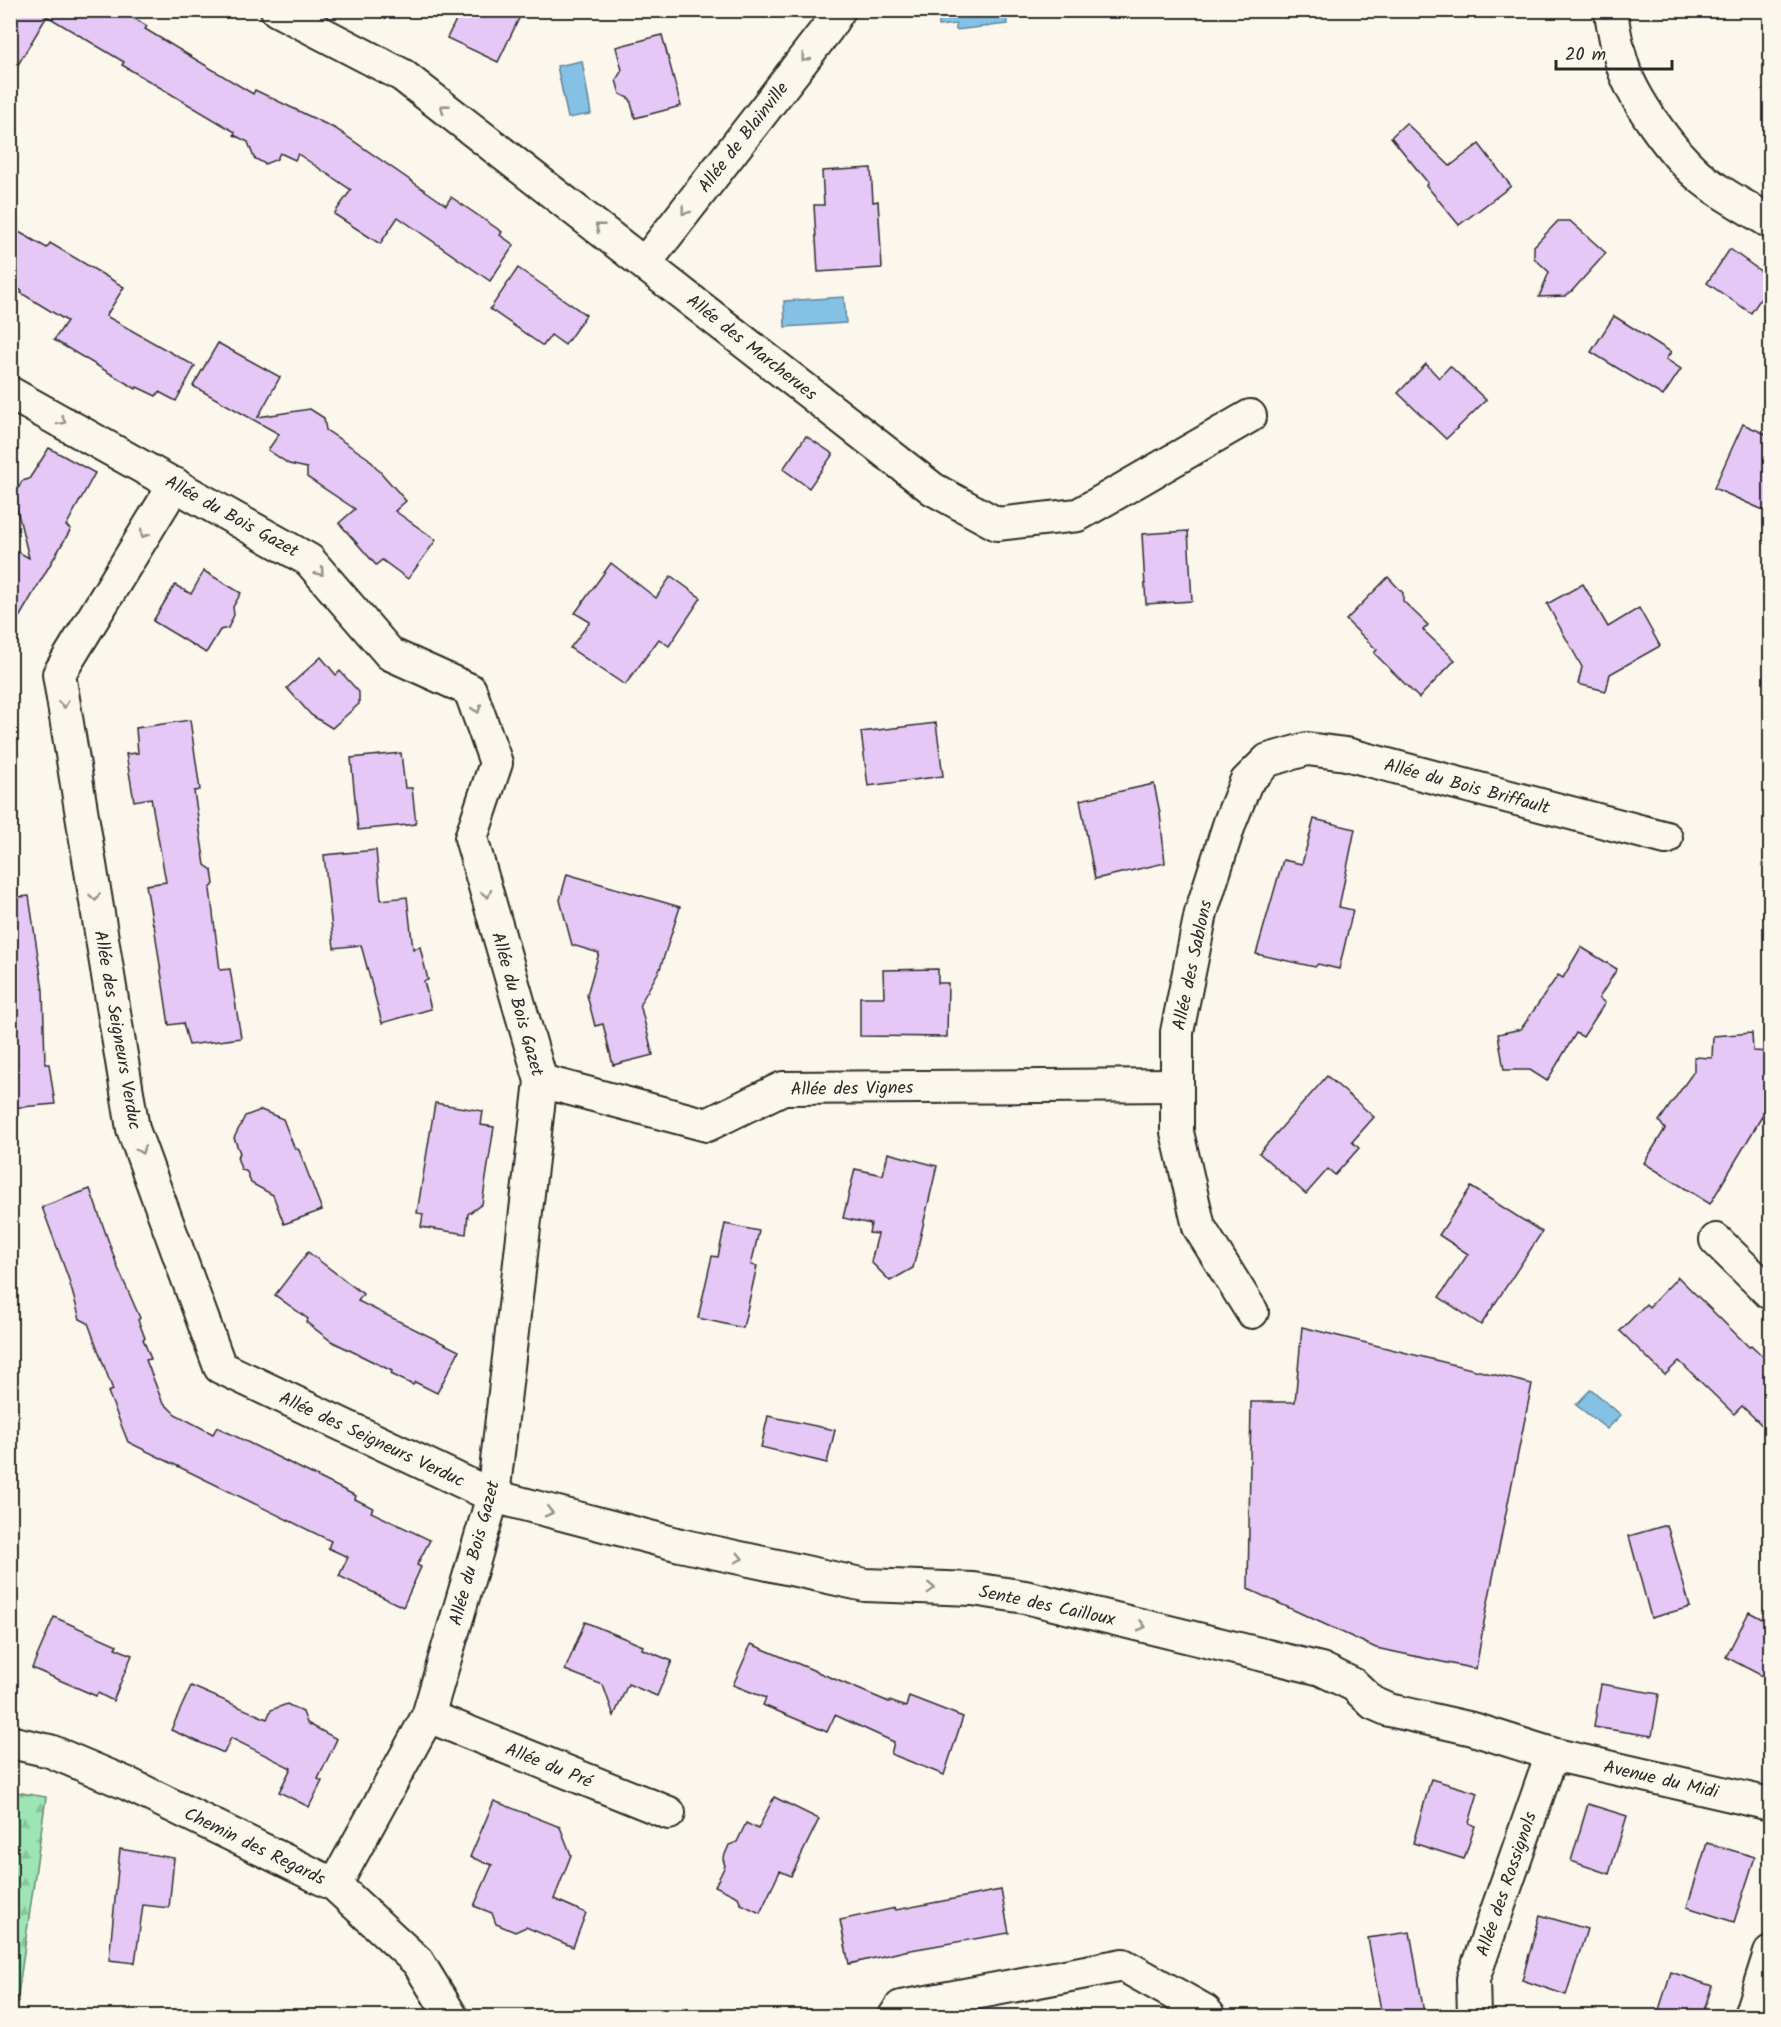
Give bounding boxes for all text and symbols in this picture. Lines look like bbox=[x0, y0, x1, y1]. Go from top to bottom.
scale bar bbox=[1556, 33, 1672, 71]
text: 20 m bbox=[1565, 41, 1606, 70]
one-way arrow bbox=[801, 51, 812, 62]
street label: Allée de Blainville bbox=[691, 76, 797, 200]
one-way arrow bbox=[440, 104, 451, 115]
one-way arrow bbox=[681, 205, 692, 216]
one-way arrow bbox=[594, 223, 605, 234]
street label: Allée des Marcherues bbox=[679, 288, 823, 409]
one-way arrow bbox=[56, 414, 66, 425]
street label: Allée du Bois Gazet bbox=[159, 469, 304, 567]
one-way arrow bbox=[140, 528, 152, 538]
one-way arrow bbox=[313, 565, 324, 576]
one-way arrow bbox=[57, 700, 69, 709]
one-way arrow bbox=[470, 703, 482, 714]
street label: Allée du Bois Briffault bbox=[1381, 751, 1554, 824]
one-way arrow bbox=[480, 888, 492, 899]
one-way arrow bbox=[89, 892, 101, 901]
street label: Allée des Sablons bbox=[1166, 897, 1221, 1033]
street label: Allée des Seigneurs Verduc bbox=[85, 928, 148, 1132]
street label: Allée du Bois Gazet bbox=[482, 929, 551, 1081]
street label: Allée des Vignes bbox=[790, 1074, 914, 1105]
one-way arrow bbox=[134, 1144, 147, 1155]
street label: Allée des Seigneurs Verduc bbox=[274, 1385, 469, 1496]
street label: Allée du Bois Gazet bbox=[442, 1477, 509, 1629]
one-way arrow bbox=[544, 1504, 554, 1517]
one-way arrow bbox=[733, 1551, 743, 1564]
street label: Sente des Cailloux bbox=[976, 1578, 1118, 1635]
one-way arrow bbox=[926, 1581, 935, 1594]
one-way arrow bbox=[1137, 1618, 1147, 1631]
street label: Allée du Pré bbox=[501, 1736, 597, 1797]
street label: Avenue du Midi bbox=[1600, 1753, 1722, 1808]
street label: Chemin des Regards bbox=[179, 1801, 330, 1894]
street label: Allée des Rossignols bbox=[1469, 1808, 1546, 1961]

